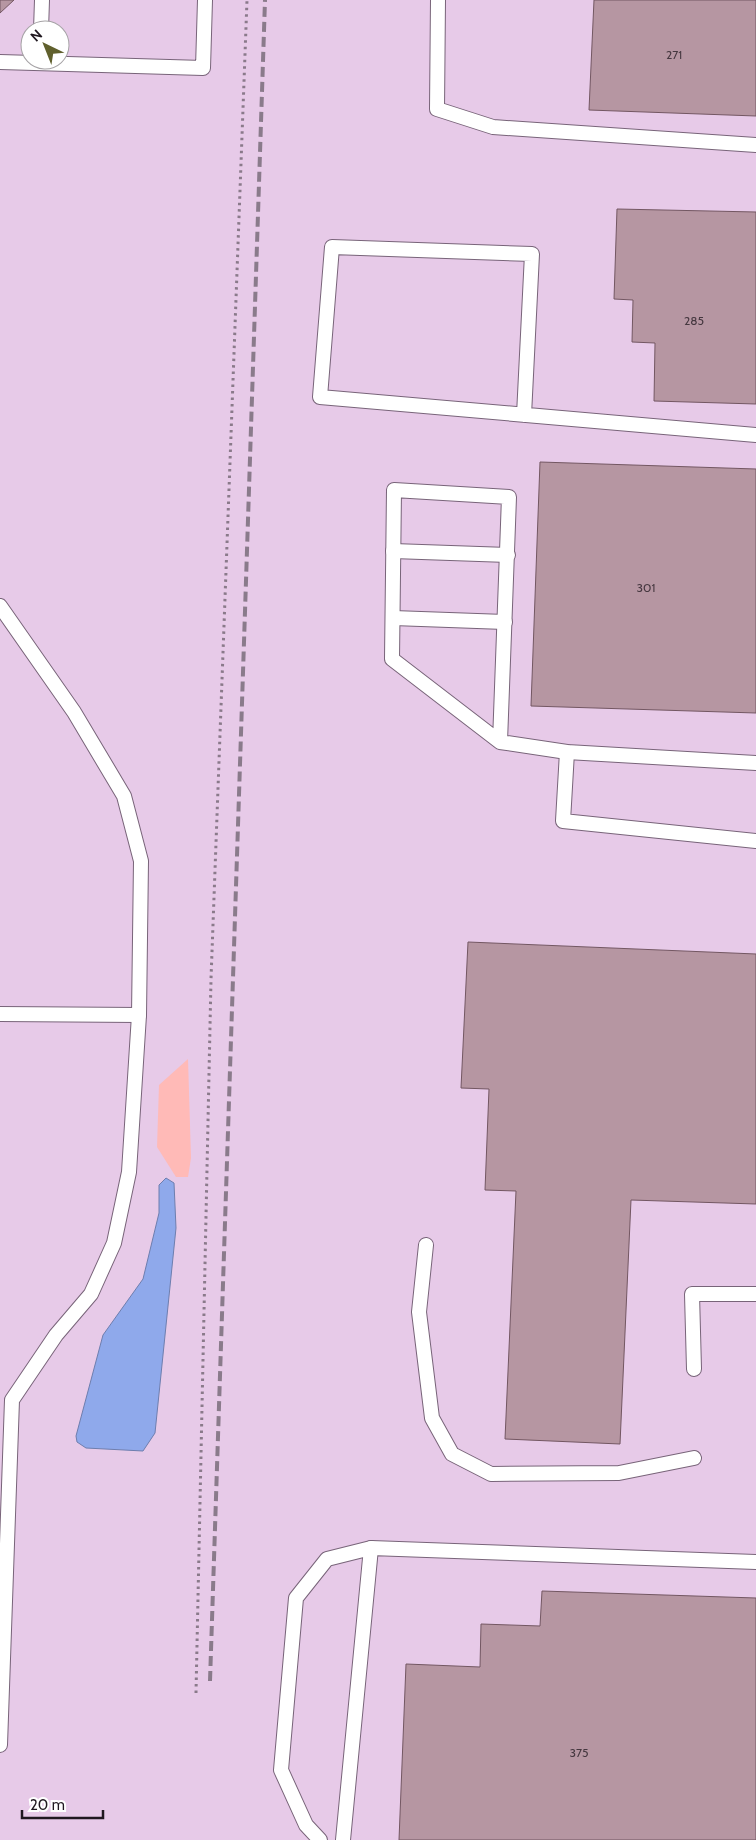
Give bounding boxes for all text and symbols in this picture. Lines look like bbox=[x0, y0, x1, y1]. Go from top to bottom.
north arrow bbox=[20, 20, 70, 70]
text: N bbox=[26, 26, 46, 45]
house number: 271 bbox=[666, 47, 682, 62]
house number: 285 bbox=[684, 313, 704, 328]
house number: 301 bbox=[637, 580, 655, 595]
house number: 375 bbox=[569, 1745, 589, 1760]
scale bar bbox=[22, 1788, 104, 1820]
text: 20 m bbox=[30, 1796, 65, 1814]

